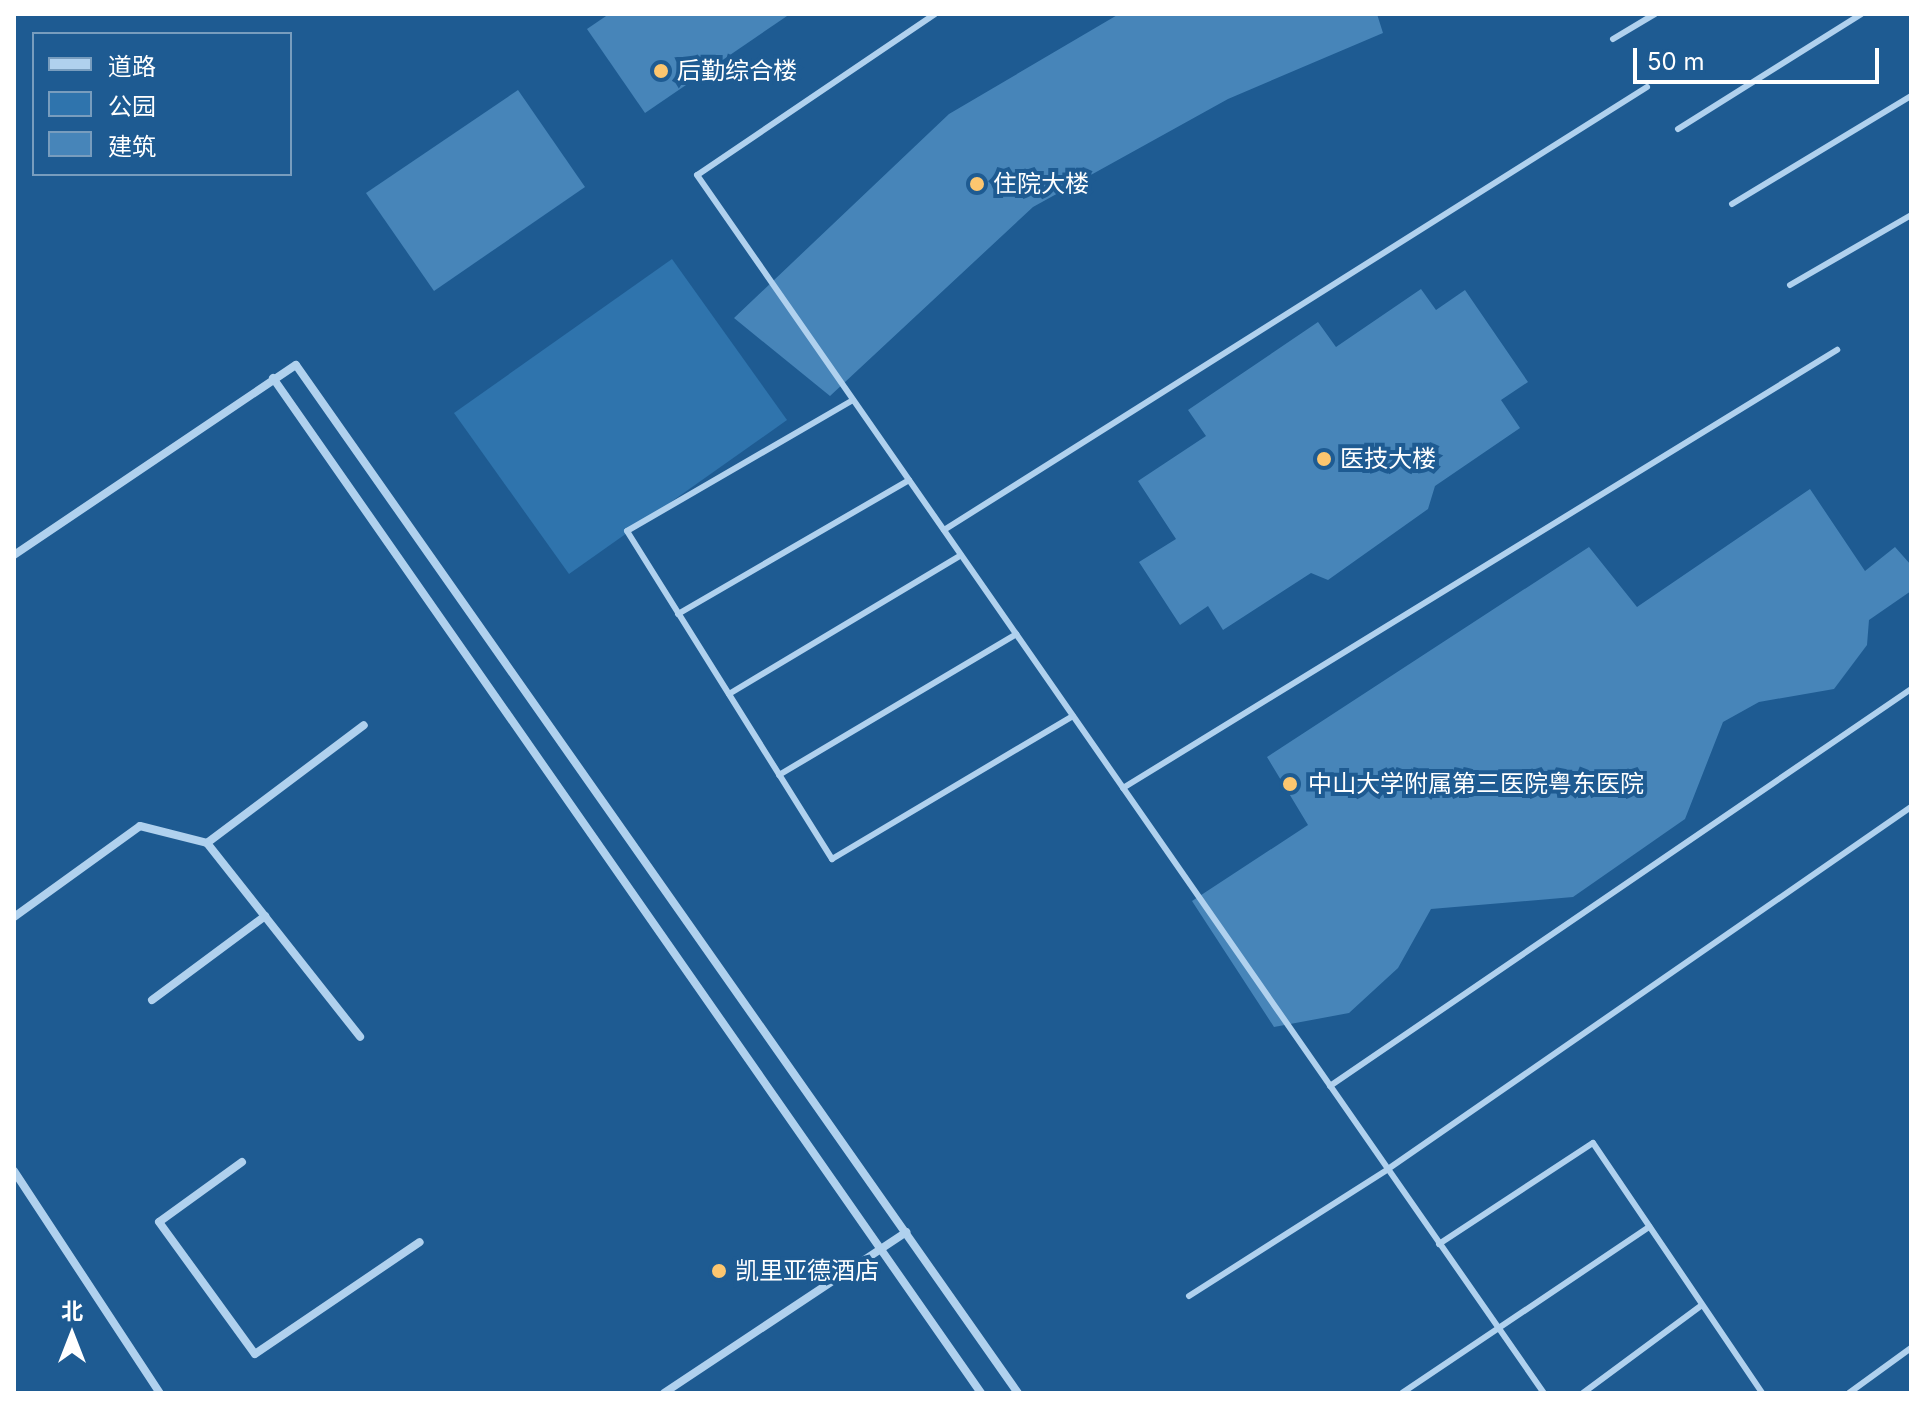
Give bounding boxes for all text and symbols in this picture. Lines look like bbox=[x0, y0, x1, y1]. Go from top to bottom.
legend bbox=[32, 32, 292, 176]
scale bar bbox=[1637, 32, 1883, 82]
text: 50 m bbox=[1647, 47, 1705, 76]
text: 道路 bbox=[108, 52, 156, 81]
place label: 后勤综合楼 bbox=[677, 57, 797, 85]
marker: 后勤综合楼 bbox=[652, 62, 670, 80]
text: 公园 bbox=[108, 92, 156, 121]
text: 建筑 bbox=[108, 132, 156, 161]
place label: 住院大楼 bbox=[993, 170, 1089, 198]
marker: 住院大楼 bbox=[968, 175, 986, 193]
place label: 医技大楼 bbox=[1340, 445, 1436, 473]
marker: 医技大楼 bbox=[1315, 450, 1333, 468]
place label: 中山大学附属第三医院粤东医院 bbox=[1308, 770, 1644, 798]
marker: 中山大学附属第三医院粤东医院 bbox=[1279, 773, 1301, 795]
place label: 凯里亚德酒店 bbox=[735, 1257, 879, 1285]
marker: 凯里亚德酒店 bbox=[710, 1262, 728, 1280]
north arrow bbox=[32, 1295, 112, 1375]
text: 北 bbox=[61, 1298, 83, 1324]

